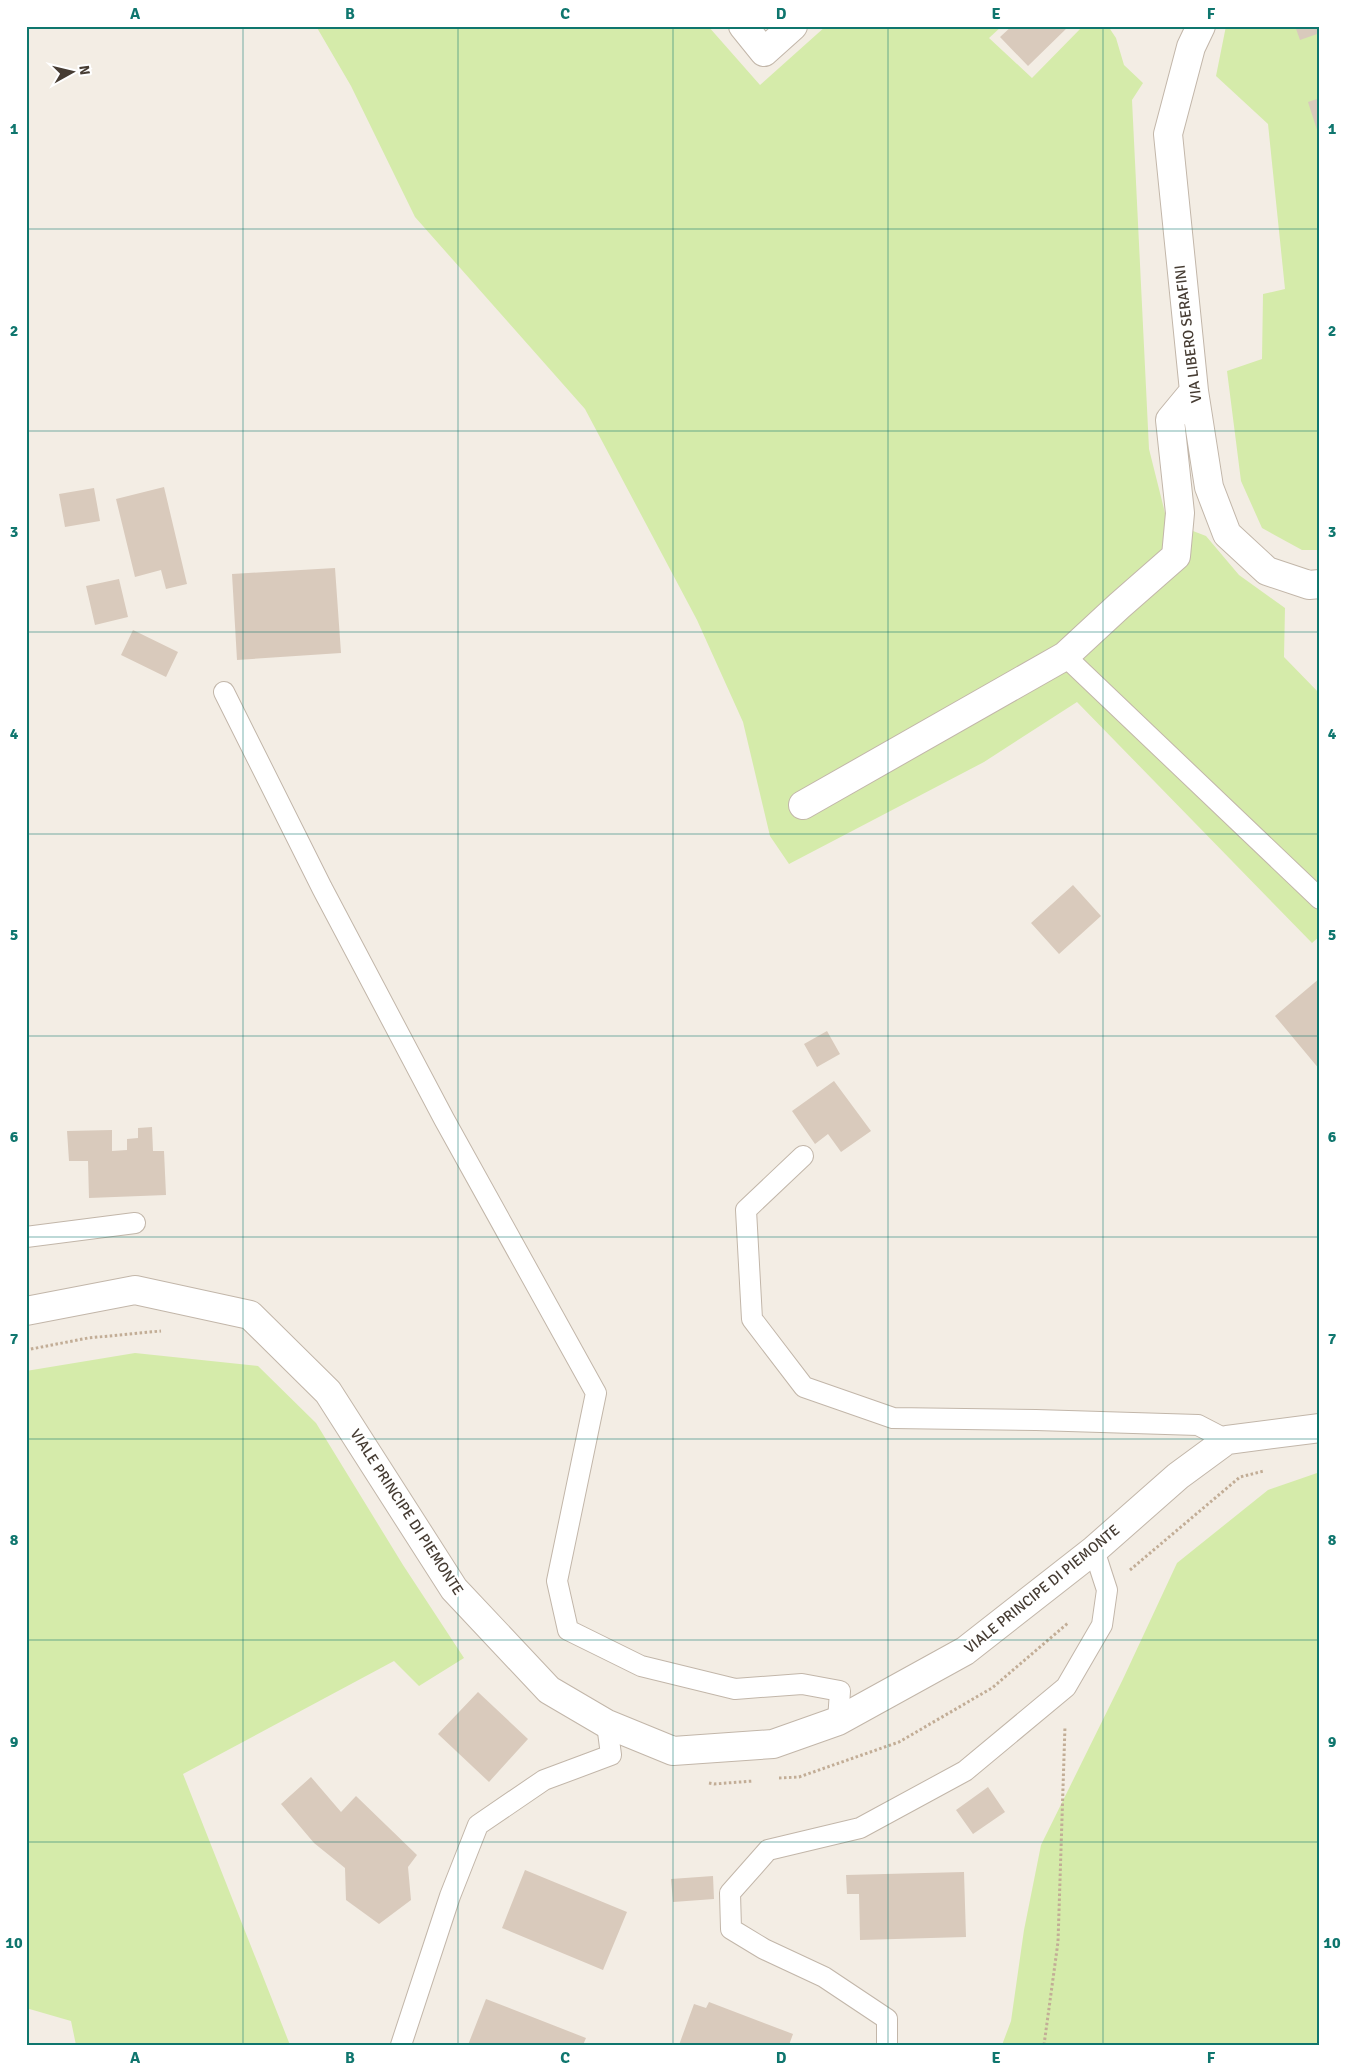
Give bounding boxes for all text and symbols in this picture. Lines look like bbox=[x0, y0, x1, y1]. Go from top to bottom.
text: A bbox=[130, 4, 141, 24]
text: B bbox=[345, 4, 355, 24]
text: C bbox=[560, 4, 570, 24]
text: D bbox=[776, 4, 787, 24]
text: E bbox=[991, 4, 1001, 24]
text: F bbox=[1207, 4, 1216, 24]
north arrow bbox=[48, 48, 98, 98]
text: N bbox=[75, 64, 93, 76]
text: 1 bbox=[10, 119, 19, 139]
text: 1 bbox=[1328, 119, 1337, 139]
street label: VIA LIBERO SERAFINI bbox=[1171, 264, 1205, 404]
text: 2 bbox=[10, 321, 18, 341]
text: 2 bbox=[1328, 321, 1336, 341]
text: 3 bbox=[10, 522, 18, 542]
text: 3 bbox=[1328, 522, 1336, 542]
text: 4 bbox=[10, 724, 19, 744]
text: 4 bbox=[1328, 724, 1337, 744]
text: 5 bbox=[10, 925, 18, 945]
text: 5 bbox=[1328, 925, 1336, 945]
text: 6 bbox=[10, 1127, 19, 1147]
text: 6 bbox=[1328, 1127, 1337, 1147]
text: 7 bbox=[10, 1329, 19, 1349]
text: 7 bbox=[1328, 1329, 1337, 1349]
street label: VIALE PRINCIPE DI PIEMONTE bbox=[347, 1426, 467, 1598]
street label: VIALE PRINCIPE DI PIEMONTE bbox=[961, 1521, 1123, 1657]
text: 8 bbox=[10, 1530, 19, 1550]
text: 8 bbox=[1328, 1530, 1337, 1550]
text: 9 bbox=[10, 1732, 19, 1752]
text: 9 bbox=[1328, 1732, 1337, 1752]
text: 10 bbox=[5, 1933, 23, 1953]
text: 10 bbox=[1323, 1933, 1341, 1953]
text: A bbox=[130, 2048, 141, 2068]
text: B bbox=[345, 2048, 355, 2068]
text: C bbox=[560, 2048, 570, 2068]
text: D bbox=[776, 2048, 787, 2068]
text: E bbox=[991, 2048, 1001, 2068]
text: F bbox=[1207, 2048, 1216, 2068]

